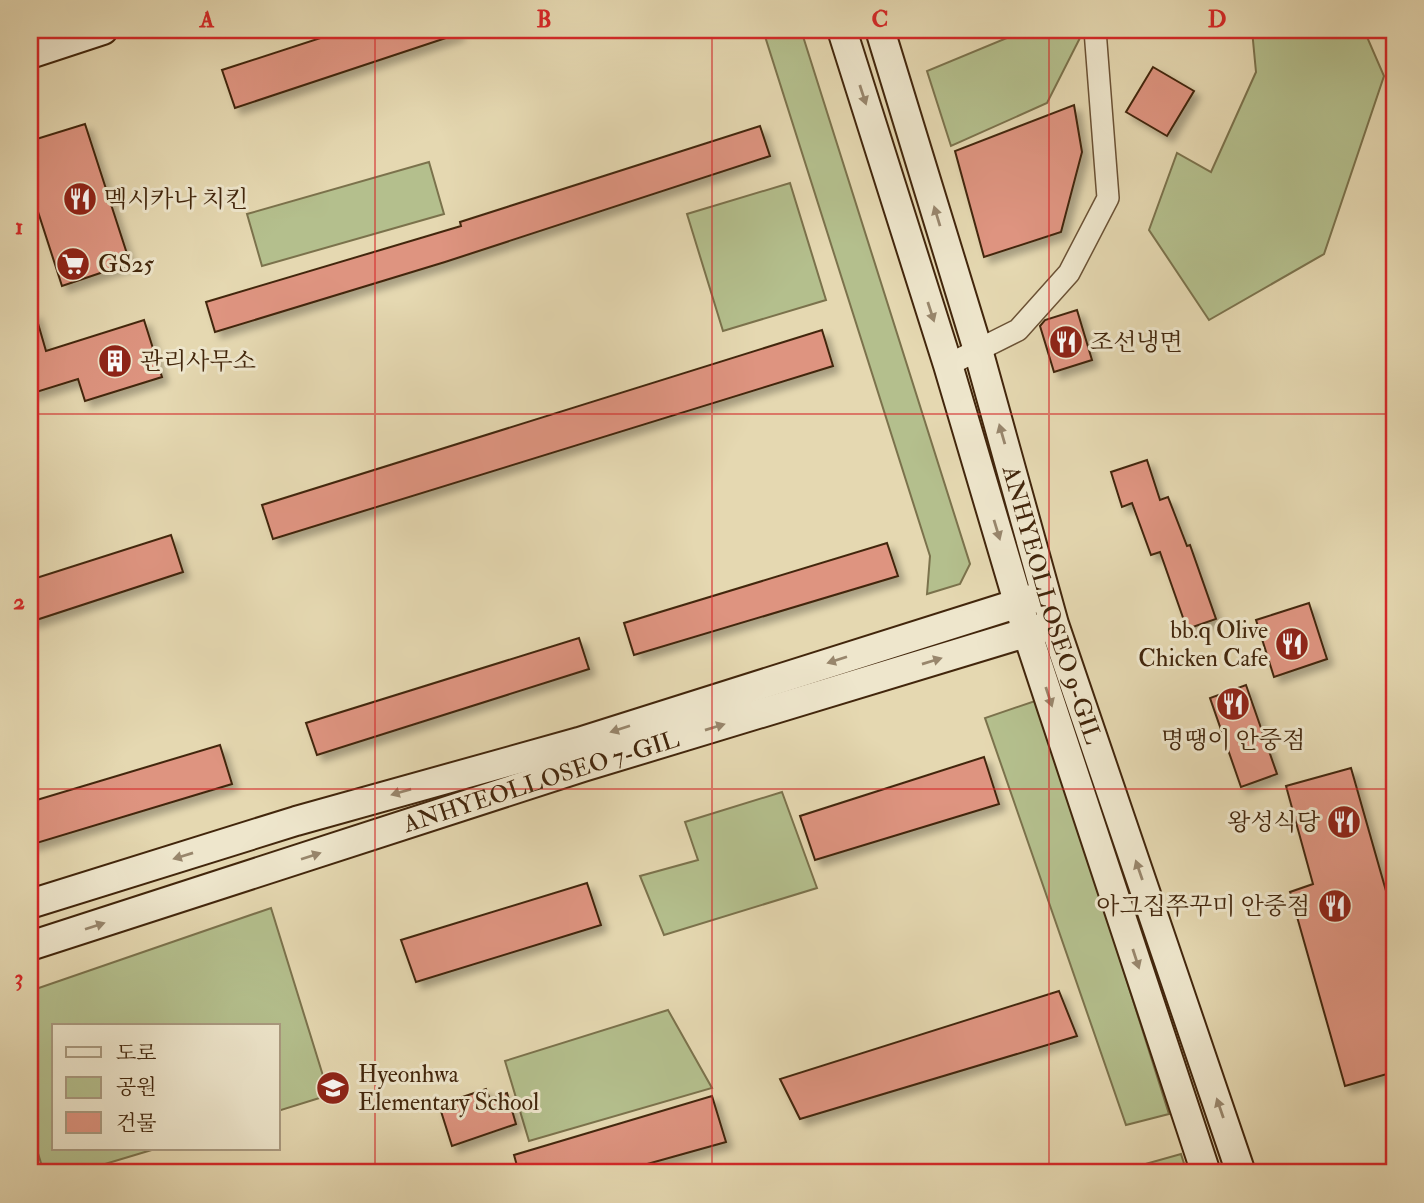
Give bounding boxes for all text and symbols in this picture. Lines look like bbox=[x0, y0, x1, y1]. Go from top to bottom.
text: A bbox=[199, 5, 215, 34]
text: B bbox=[536, 5, 552, 34]
text: C bbox=[872, 5, 888, 34]
text: D bbox=[1208, 5, 1226, 34]
one-way arrow bbox=[858, 85, 868, 106]
restaurant icon: 멕시카나 치킨 bbox=[61, 180, 99, 218]
place label: 멕시카나 치킨 bbox=[104, 184, 248, 215]
one-way arrow bbox=[931, 206, 942, 227]
text: 1 bbox=[15, 212, 23, 241]
supermarket icon: GS25 bbox=[54, 245, 92, 283]
place label: GS25 bbox=[98, 249, 155, 280]
one-way arrow bbox=[926, 301, 937, 322]
restaurant icon: 조선냉면 bbox=[1047, 323, 1085, 361]
place label: 조선냉면 bbox=[1090, 327, 1183, 358]
building icon: 관리사무소 bbox=[96, 342, 134, 380]
place label: 관리사무소 bbox=[140, 346, 256, 377]
one-way arrow bbox=[996, 424, 1006, 445]
street label: ANHYEOLLOSEO 9-GIL bbox=[995, 461, 1109, 749]
one-way arrow bbox=[992, 519, 1002, 540]
text: 2 bbox=[13, 587, 25, 616]
place label: bb.q Olive Chicken Cafe bbox=[1138, 615, 1268, 674]
restaurant icon: bb.q Olive Chicken Cafe bbox=[1273, 625, 1311, 663]
one-way arrow bbox=[826, 655, 847, 666]
one-way arrow bbox=[922, 655, 943, 665]
restaurant icon: 명땡이 안중점 bbox=[1214, 685, 1252, 723]
one-way arrow bbox=[1044, 687, 1054, 708]
one-way arrow bbox=[704, 722, 725, 732]
street label: ANHYEOLLOSEO 7-GIL bbox=[398, 724, 684, 840]
one-way arrow bbox=[609, 724, 630, 734]
place label: 명땡이 안중점 bbox=[1161, 725, 1305, 756]
one-way arrow bbox=[390, 787, 411, 797]
restaurant icon: 왕성식당 bbox=[1325, 803, 1363, 841]
place label: 왕성식당 bbox=[1227, 807, 1321, 838]
one-way arrow bbox=[301, 851, 322, 861]
one-way arrow bbox=[172, 852, 193, 862]
one-way arrow bbox=[1133, 859, 1144, 880]
restaurant icon: 아그집쭈꾸미 안중점 bbox=[1316, 887, 1354, 925]
place label: 아그집쭈꾸미 안중점 bbox=[1096, 891, 1310, 922]
one-way arrow bbox=[84, 920, 105, 930]
one-way arrow bbox=[1131, 949, 1142, 970]
text: 3 bbox=[15, 963, 23, 992]
legend bbox=[52, 1024, 280, 1150]
text: 도로 bbox=[116, 1040, 157, 1067]
place label: Hyeonhwa Elementary School bbox=[358, 1059, 539, 1118]
school or university icon: Hyeonhwa Elementary School bbox=[314, 1069, 352, 1107]
text: 공원 bbox=[116, 1074, 157, 1101]
one-way arrow bbox=[1214, 1098, 1225, 1119]
text: 건물 bbox=[116, 1110, 157, 1137]

